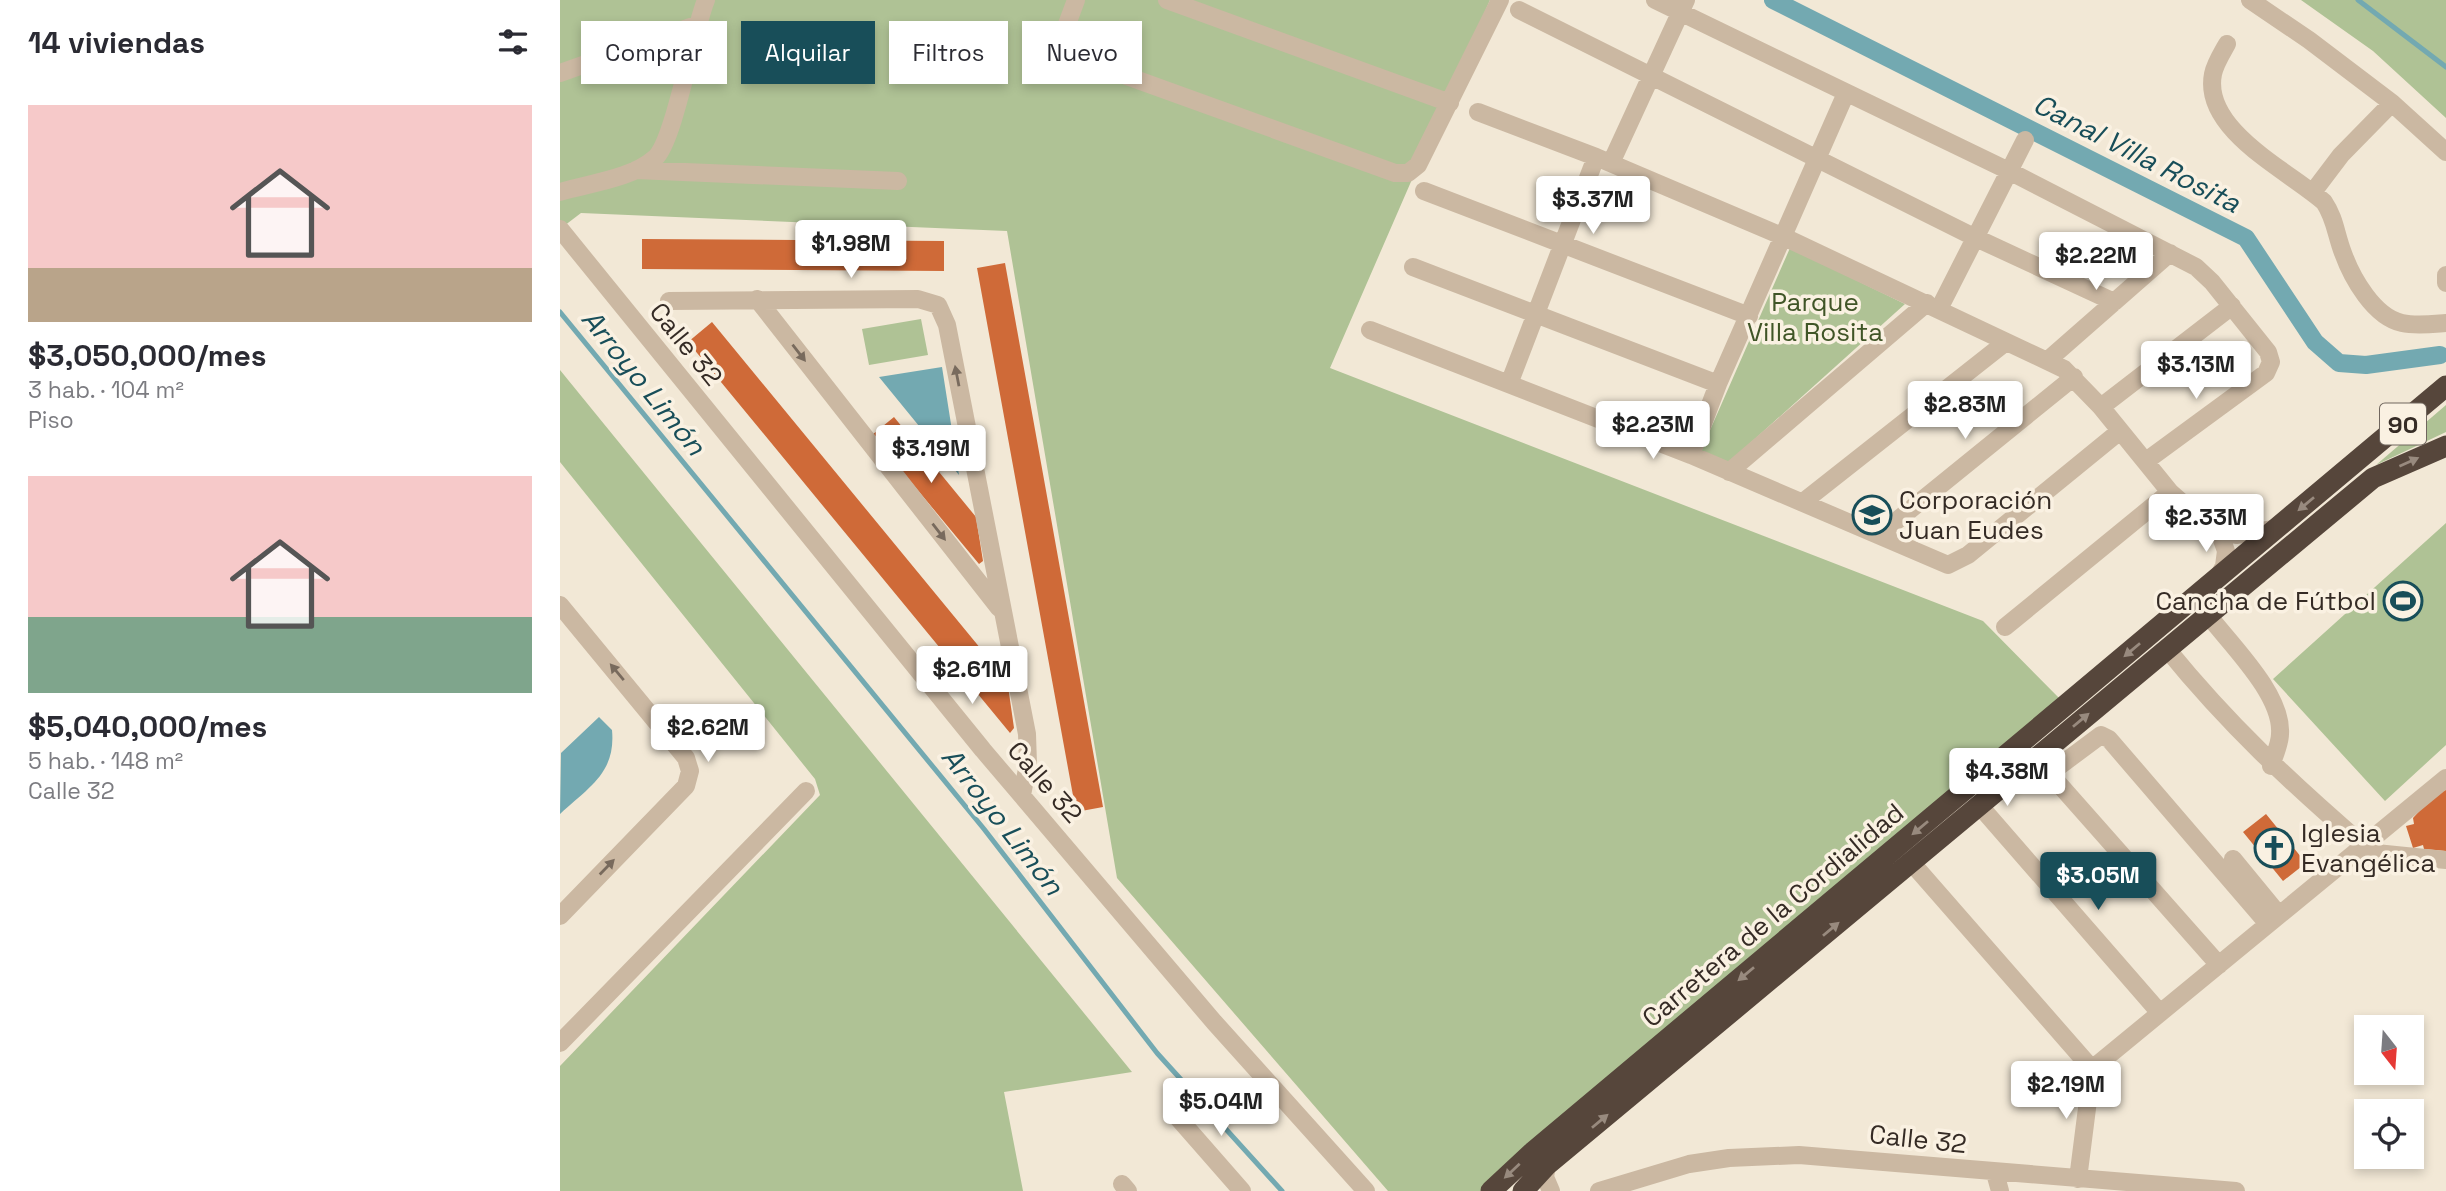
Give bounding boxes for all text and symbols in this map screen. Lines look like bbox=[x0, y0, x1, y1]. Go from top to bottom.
chip: Comprar bbox=[581, 21, 727, 84]
chip: Alquilar bbox=[741, 21, 875, 84]
chip: Filtros bbox=[889, 21, 1008, 84]
chip: Nuevo bbox=[1022, 21, 1142, 84]
text: 14 viviendas bbox=[28, 23, 205, 62]
icon: filters bbox=[494, 23, 532, 61]
water label: Canal Villa Rosita bbox=[2027, 85, 2247, 221]
icon: home bbox=[217, 150, 343, 276]
pin: $3.37M bbox=[1536, 176, 1650, 236]
text: $3.37M bbox=[1552, 184, 1634, 214]
pin: $1.98M bbox=[794, 220, 908, 280]
text: $1.98M bbox=[811, 228, 891, 258]
pin: $2.22M bbox=[2039, 232, 2153, 292]
text: $2.22M bbox=[2055, 240, 2137, 270]
park label: Parque Villa Rosita bbox=[1747, 285, 1883, 349]
street label: Calle 32 bbox=[642, 295, 730, 393]
water label: Arroyo Limón bbox=[574, 302, 714, 463]
text: $3,050,000/mes bbox=[28, 336, 266, 375]
pin: $3.13M bbox=[2139, 342, 2253, 401]
one-way arrow bbox=[791, 343, 806, 361]
text: $3.13M bbox=[2157, 349, 2235, 379]
one-way arrow bbox=[951, 365, 962, 387]
text: 3 hab. · 104 m² bbox=[28, 375, 184, 405]
pin: $2.83M bbox=[1908, 382, 2022, 441]
text: $2.83M bbox=[1924, 389, 2006, 419]
pin: $2.23M bbox=[1596, 402, 1710, 461]
road number: 90 bbox=[2380, 404, 2426, 444]
text: Piso bbox=[28, 405, 74, 435]
text: $2.23M bbox=[1612, 409, 1694, 439]
pin: $3.19M bbox=[874, 426, 988, 485]
text: $3.19M bbox=[892, 433, 970, 463]
one-way arrow bbox=[2399, 456, 2420, 467]
place label: Corporación Juan Eudes bbox=[1899, 483, 2052, 547]
school or university icon: Corporación Juan Eudes bbox=[1851, 494, 1893, 536]
pin: $2.33M bbox=[2149, 494, 2263, 554]
one-way arrow bbox=[2298, 496, 2315, 511]
text: $2.33M bbox=[2165, 502, 2247, 532]
icon: home bbox=[217, 521, 343, 647]
one-way arrow bbox=[932, 523, 946, 541]
sports icon: Cancha de Fútbol bbox=[2382, 580, 2424, 622]
place label: Cancha de Fútbol bbox=[2155, 584, 2376, 618]
one-way arrow bbox=[2124, 642, 2141, 657]
pin: $2.61M bbox=[915, 646, 1029, 706]
text: $2.61M bbox=[932, 654, 1012, 684]
one-way arrow bbox=[609, 663, 625, 681]
pin: $2.62M bbox=[651, 704, 765, 764]
text: $5,040,000/mes bbox=[28, 707, 267, 746]
text: $2.62M bbox=[667, 712, 749, 742]
one-way arrow bbox=[2072, 713, 2090, 728]
street label: Calle 32 bbox=[1000, 734, 1090, 830]
water label: Arroyo Limón bbox=[934, 740, 1072, 903]
text: 5 hab. · 148 m² bbox=[28, 746, 183, 776]
pin: $4.38M bbox=[1950, 748, 2064, 808]
text: $4.38M bbox=[1965, 756, 2049, 786]
text: Calle 32 bbox=[28, 776, 115, 806]
street label: Carretera de la Cordialidad bbox=[1635, 795, 1911, 1035]
place label: Iglesia Evangélica bbox=[2301, 816, 2436, 880]
one-way arrow bbox=[1912, 820, 1929, 835]
church icon: Iglesia Evangélica bbox=[2253, 827, 2295, 869]
pin: $3.05M bbox=[2041, 852, 2155, 912]
one-way arrow bbox=[599, 859, 615, 876]
text: $3.05M bbox=[2056, 860, 2140, 890]
one-way arrow bbox=[1822, 921, 1840, 936]
one-way arrow bbox=[1737, 966, 1754, 981]
north arrow bbox=[2354, 1015, 2424, 1085]
map controls bbox=[2354, 1015, 2424, 1169]
pin: $2.19M bbox=[2009, 1062, 2123, 1121]
text: $2.19M bbox=[2027, 1069, 2105, 1099]
pin: $5.04M bbox=[1164, 1078, 1278, 1138]
text: $5.04M bbox=[1179, 1086, 1263, 1116]
button: locate bbox=[2354, 1099, 2424, 1169]
one-way arrow bbox=[1591, 1114, 1608, 1129]
street label: Calle 32 bbox=[1868, 1117, 1968, 1161]
one-way arrow bbox=[1504, 1163, 1521, 1179]

